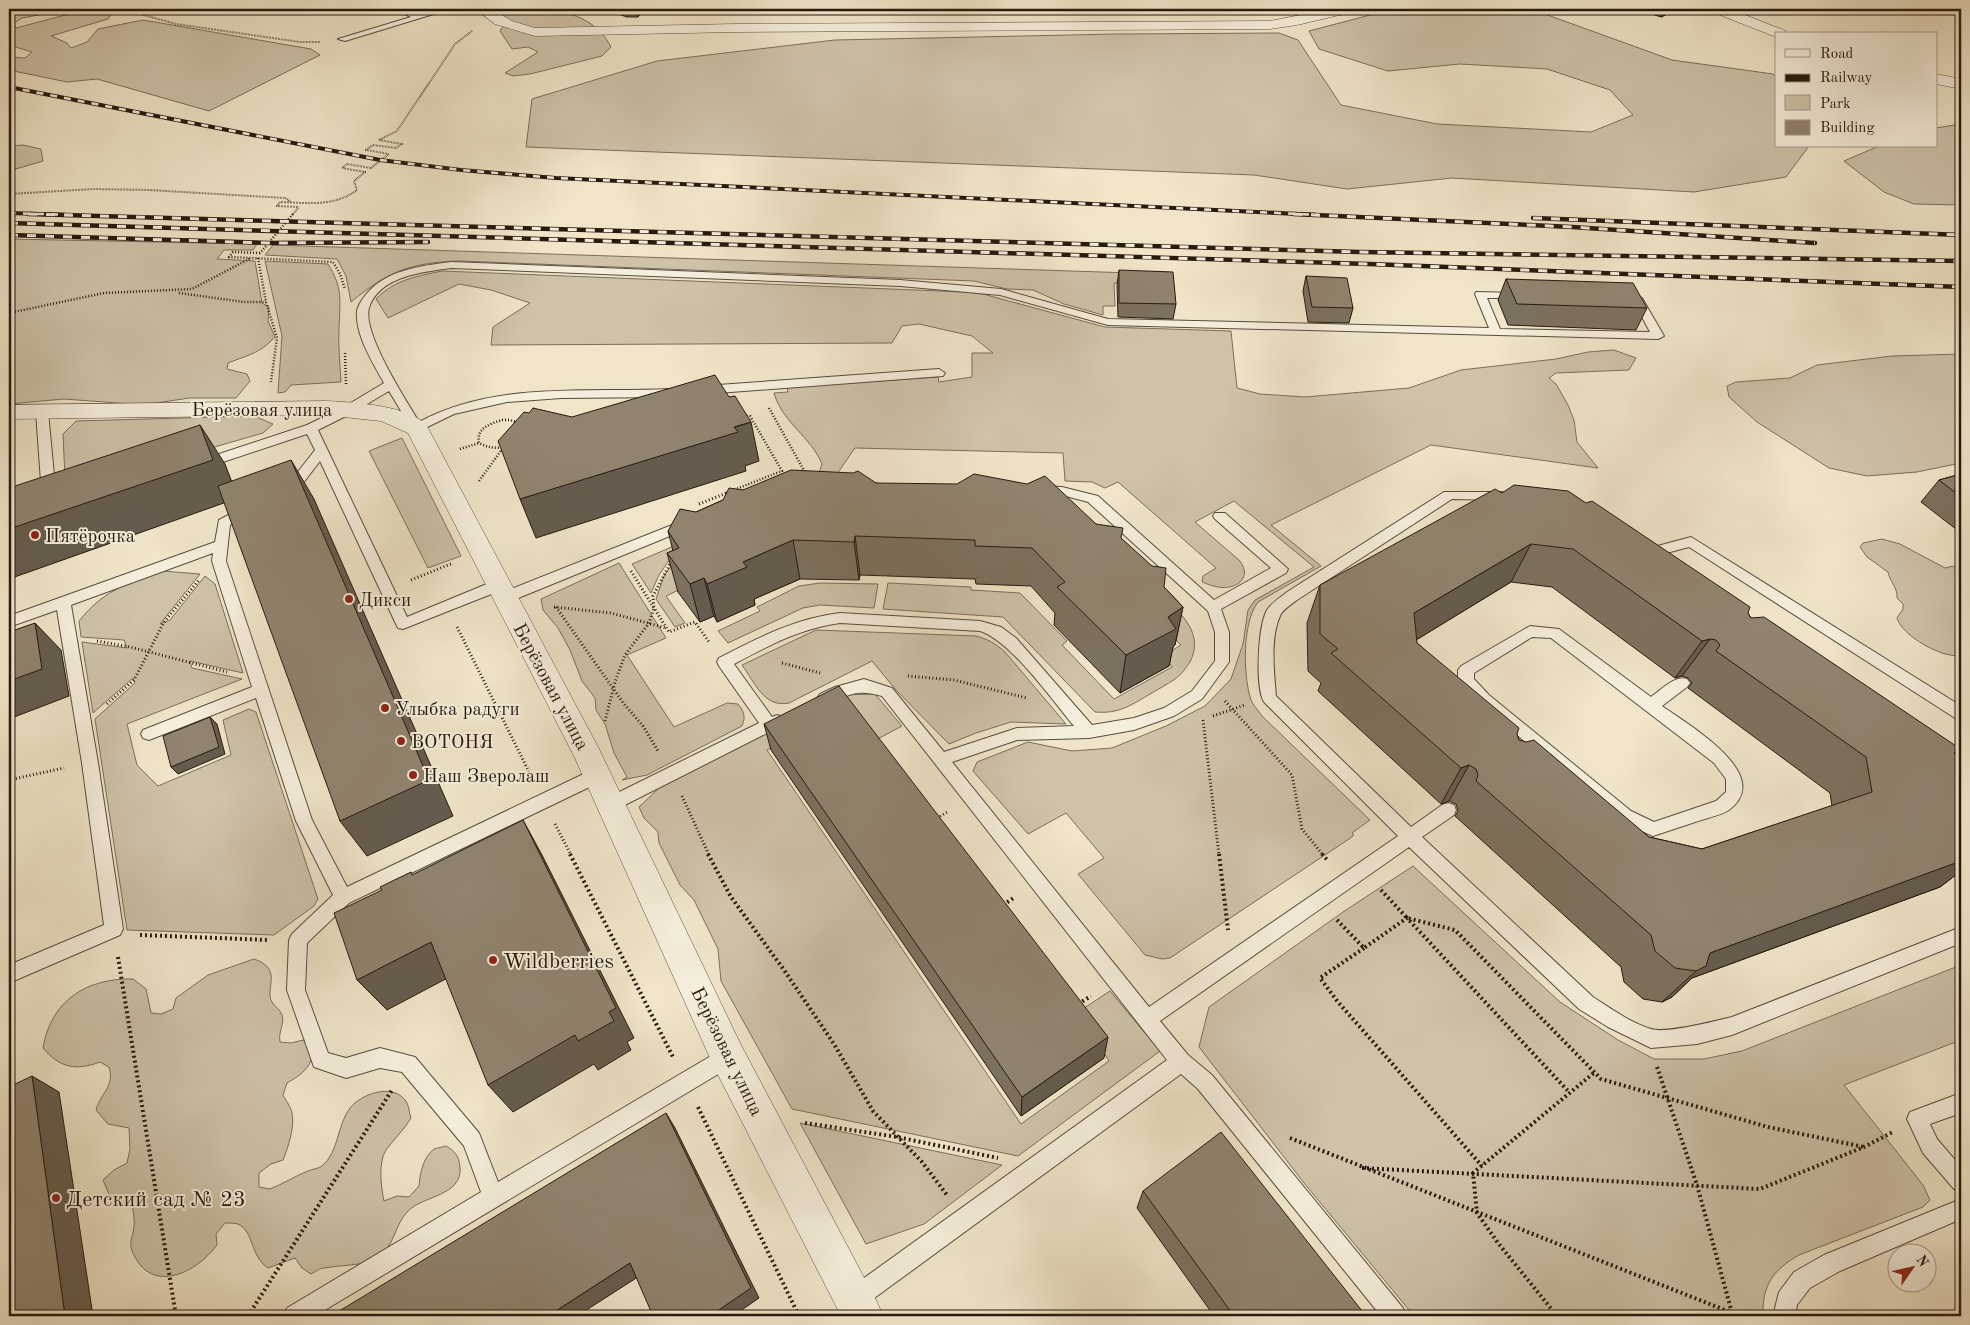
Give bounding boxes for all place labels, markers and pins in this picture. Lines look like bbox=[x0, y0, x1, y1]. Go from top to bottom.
place label: Пятёрочка bbox=[45, 528, 136, 547]
marker: Пятёрочка bbox=[29, 529, 41, 541]
place label: Дикси bbox=[359, 592, 411, 611]
marker: Дикси bbox=[343, 593, 355, 605]
place label: Улыбка радуги bbox=[395, 701, 520, 720]
marker: Улыбка радуги bbox=[379, 702, 391, 714]
place label: ВОТОНЯ bbox=[411, 734, 494, 753]
marker: ВОТОНЯ bbox=[395, 735, 407, 747]
place label: Наш Зверолаш bbox=[423, 768, 550, 787]
marker: Наш Зверолаш bbox=[407, 769, 419, 781]
place label: Wildberries bbox=[503, 951, 614, 973]
marker: Wildberries bbox=[487, 954, 499, 966]
place label: Детский сад № 23 bbox=[66, 1189, 246, 1211]
marker: Детский сад № 23 bbox=[50, 1192, 62, 1204]

